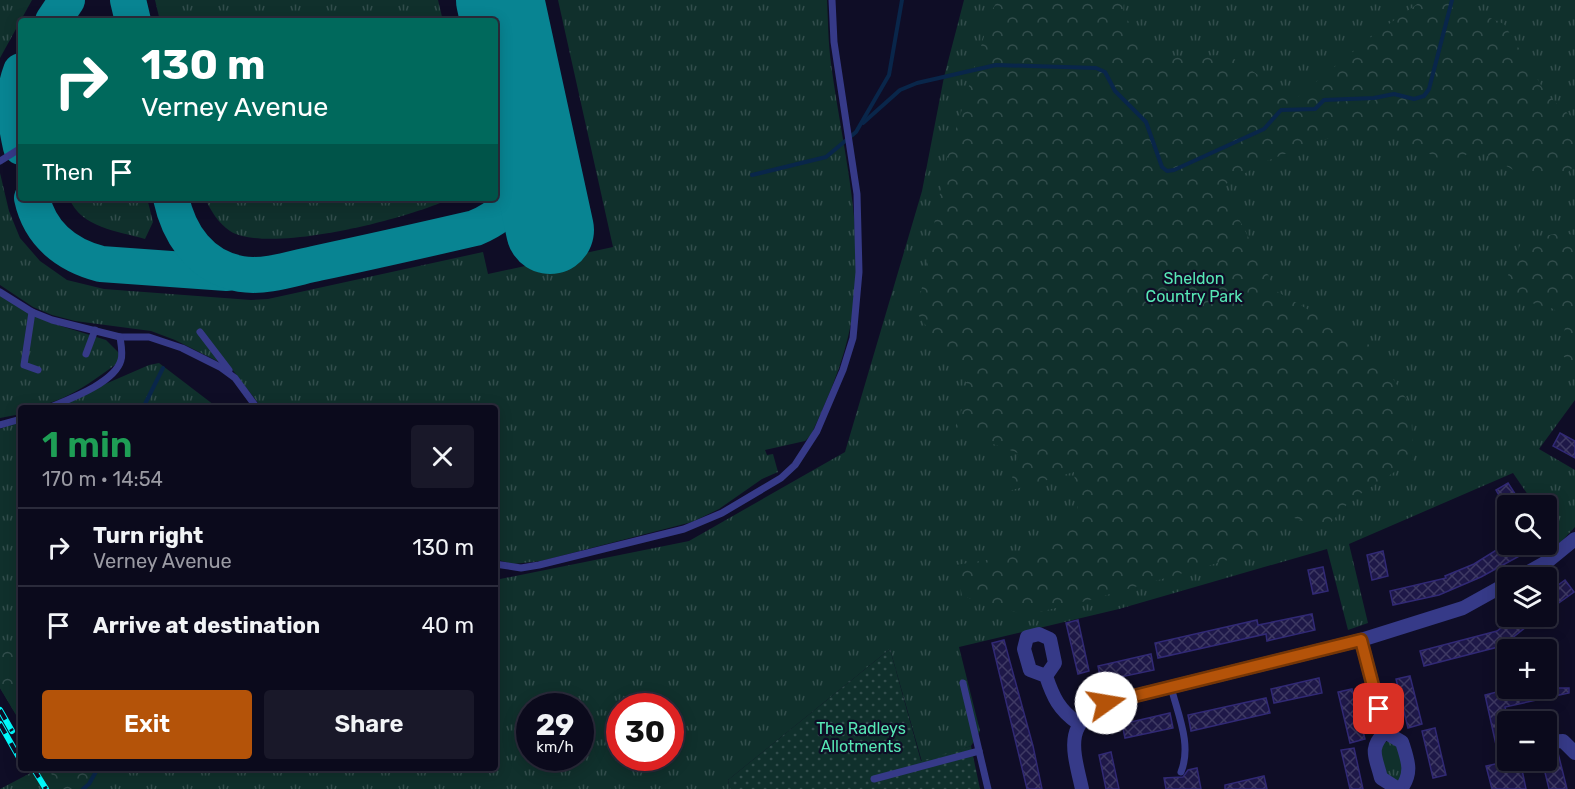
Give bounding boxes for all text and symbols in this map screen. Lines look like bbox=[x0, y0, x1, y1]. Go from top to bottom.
text: 130 m bbox=[141, 40, 266, 90]
icon: right bbox=[42, 42, 120, 120]
text: Verney Avenue bbox=[141, 91, 328, 123]
icon: arrive bbox=[105, 156, 138, 189]
text: Then bbox=[42, 159, 93, 186]
park label: Sheldon Country Park bbox=[1145, 269, 1243, 306]
text: 1 min bbox=[42, 423, 133, 466]
button: close bbox=[411, 425, 474, 488]
text: 170 m · 14:54 bbox=[42, 467, 163, 491]
map controls bbox=[1497, 495, 1557, 771]
button: search bbox=[1497, 495, 1557, 555]
text: Turn right bbox=[93, 522, 203, 549]
icon: right bbox=[42, 531, 75, 564]
text: 130 m bbox=[412, 534, 474, 561]
text: Verney Avenue bbox=[93, 549, 232, 573]
button: layers bbox=[1497, 567, 1557, 627]
icon: arrive bbox=[42, 609, 75, 642]
text: Arrive at destination bbox=[93, 612, 320, 639]
text: 40 m bbox=[421, 612, 474, 639]
button: + bbox=[1497, 639, 1557, 699]
position arrow bbox=[1074, 671, 1138, 735]
pin bbox=[1353, 683, 1404, 734]
button: Exit bbox=[42, 690, 252, 759]
button: Share bbox=[264, 690, 474, 759]
icon: arrive bbox=[1362, 692, 1395, 725]
speed limit sign: 30 bbox=[606, 693, 684, 771]
text: 29 bbox=[536, 707, 574, 743]
button: − bbox=[1497, 711, 1557, 771]
park label: The Radleys Allotments bbox=[816, 719, 906, 756]
text: km/h bbox=[536, 738, 574, 756]

